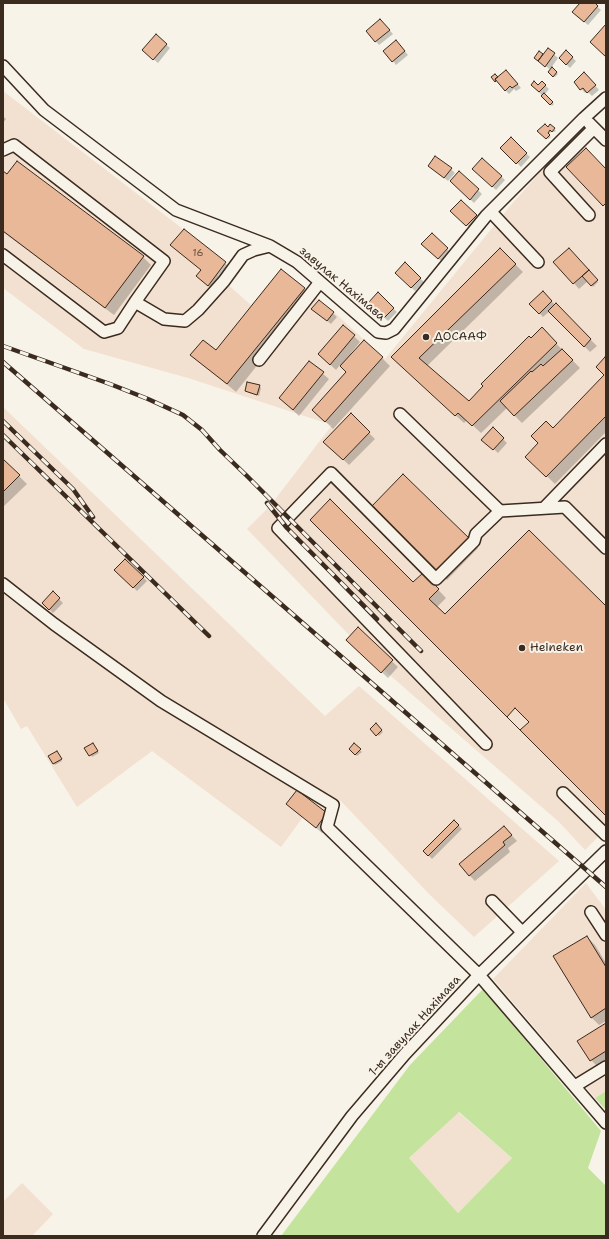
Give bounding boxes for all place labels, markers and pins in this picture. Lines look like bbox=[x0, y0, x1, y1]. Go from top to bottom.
place label: ДОСААФ bbox=[434, 330, 487, 344]
marker: ДОСААФ bbox=[421, 332, 431, 342]
place label: Heineken bbox=[530, 641, 583, 655]
marker: Heineken bbox=[517, 643, 527, 653]

